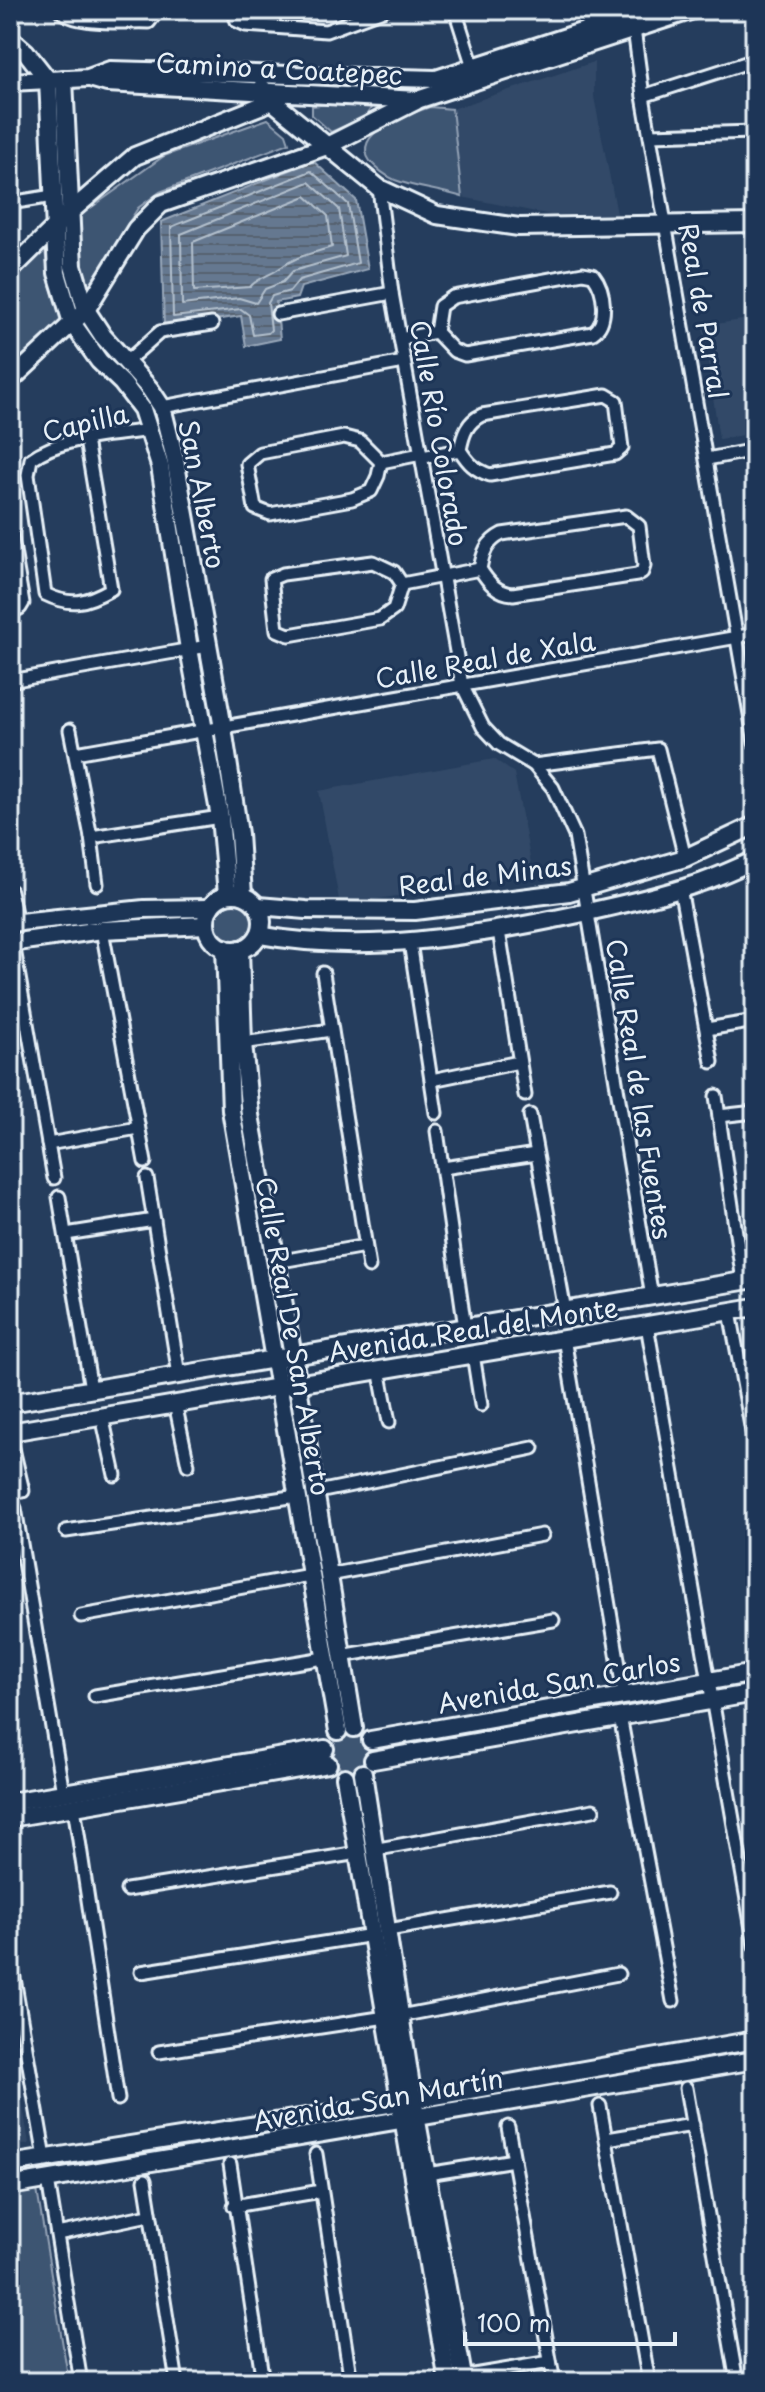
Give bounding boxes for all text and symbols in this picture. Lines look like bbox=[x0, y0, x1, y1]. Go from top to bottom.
street label: Camino a Coatepec bbox=[155, 42, 403, 94]
street label: Real de Parral bbox=[669, 220, 739, 402]
street label: Calle Río Colorado bbox=[401, 317, 479, 549]
street label: Capilla bbox=[38, 393, 133, 451]
street label: San Alberto bbox=[169, 416, 237, 572]
street label: Calle Real de Xala bbox=[372, 620, 599, 698]
street label: Real de Minas bbox=[396, 845, 574, 905]
street label: Calle Real de las Fuentes bbox=[597, 936, 683, 1242]
street label: Calle Real De San Alberto bbox=[247, 1173, 341, 1499]
street label: Avenida Real del Monte bbox=[326, 1287, 620, 1371]
street label: Avenida San Carlos bbox=[435, 1641, 683, 1723]
street label: Avenida San Martín bbox=[250, 2058, 506, 2140]
scale bar bbox=[465, 2296, 675, 2346]
text: 100 m bbox=[477, 2304, 550, 2340]

